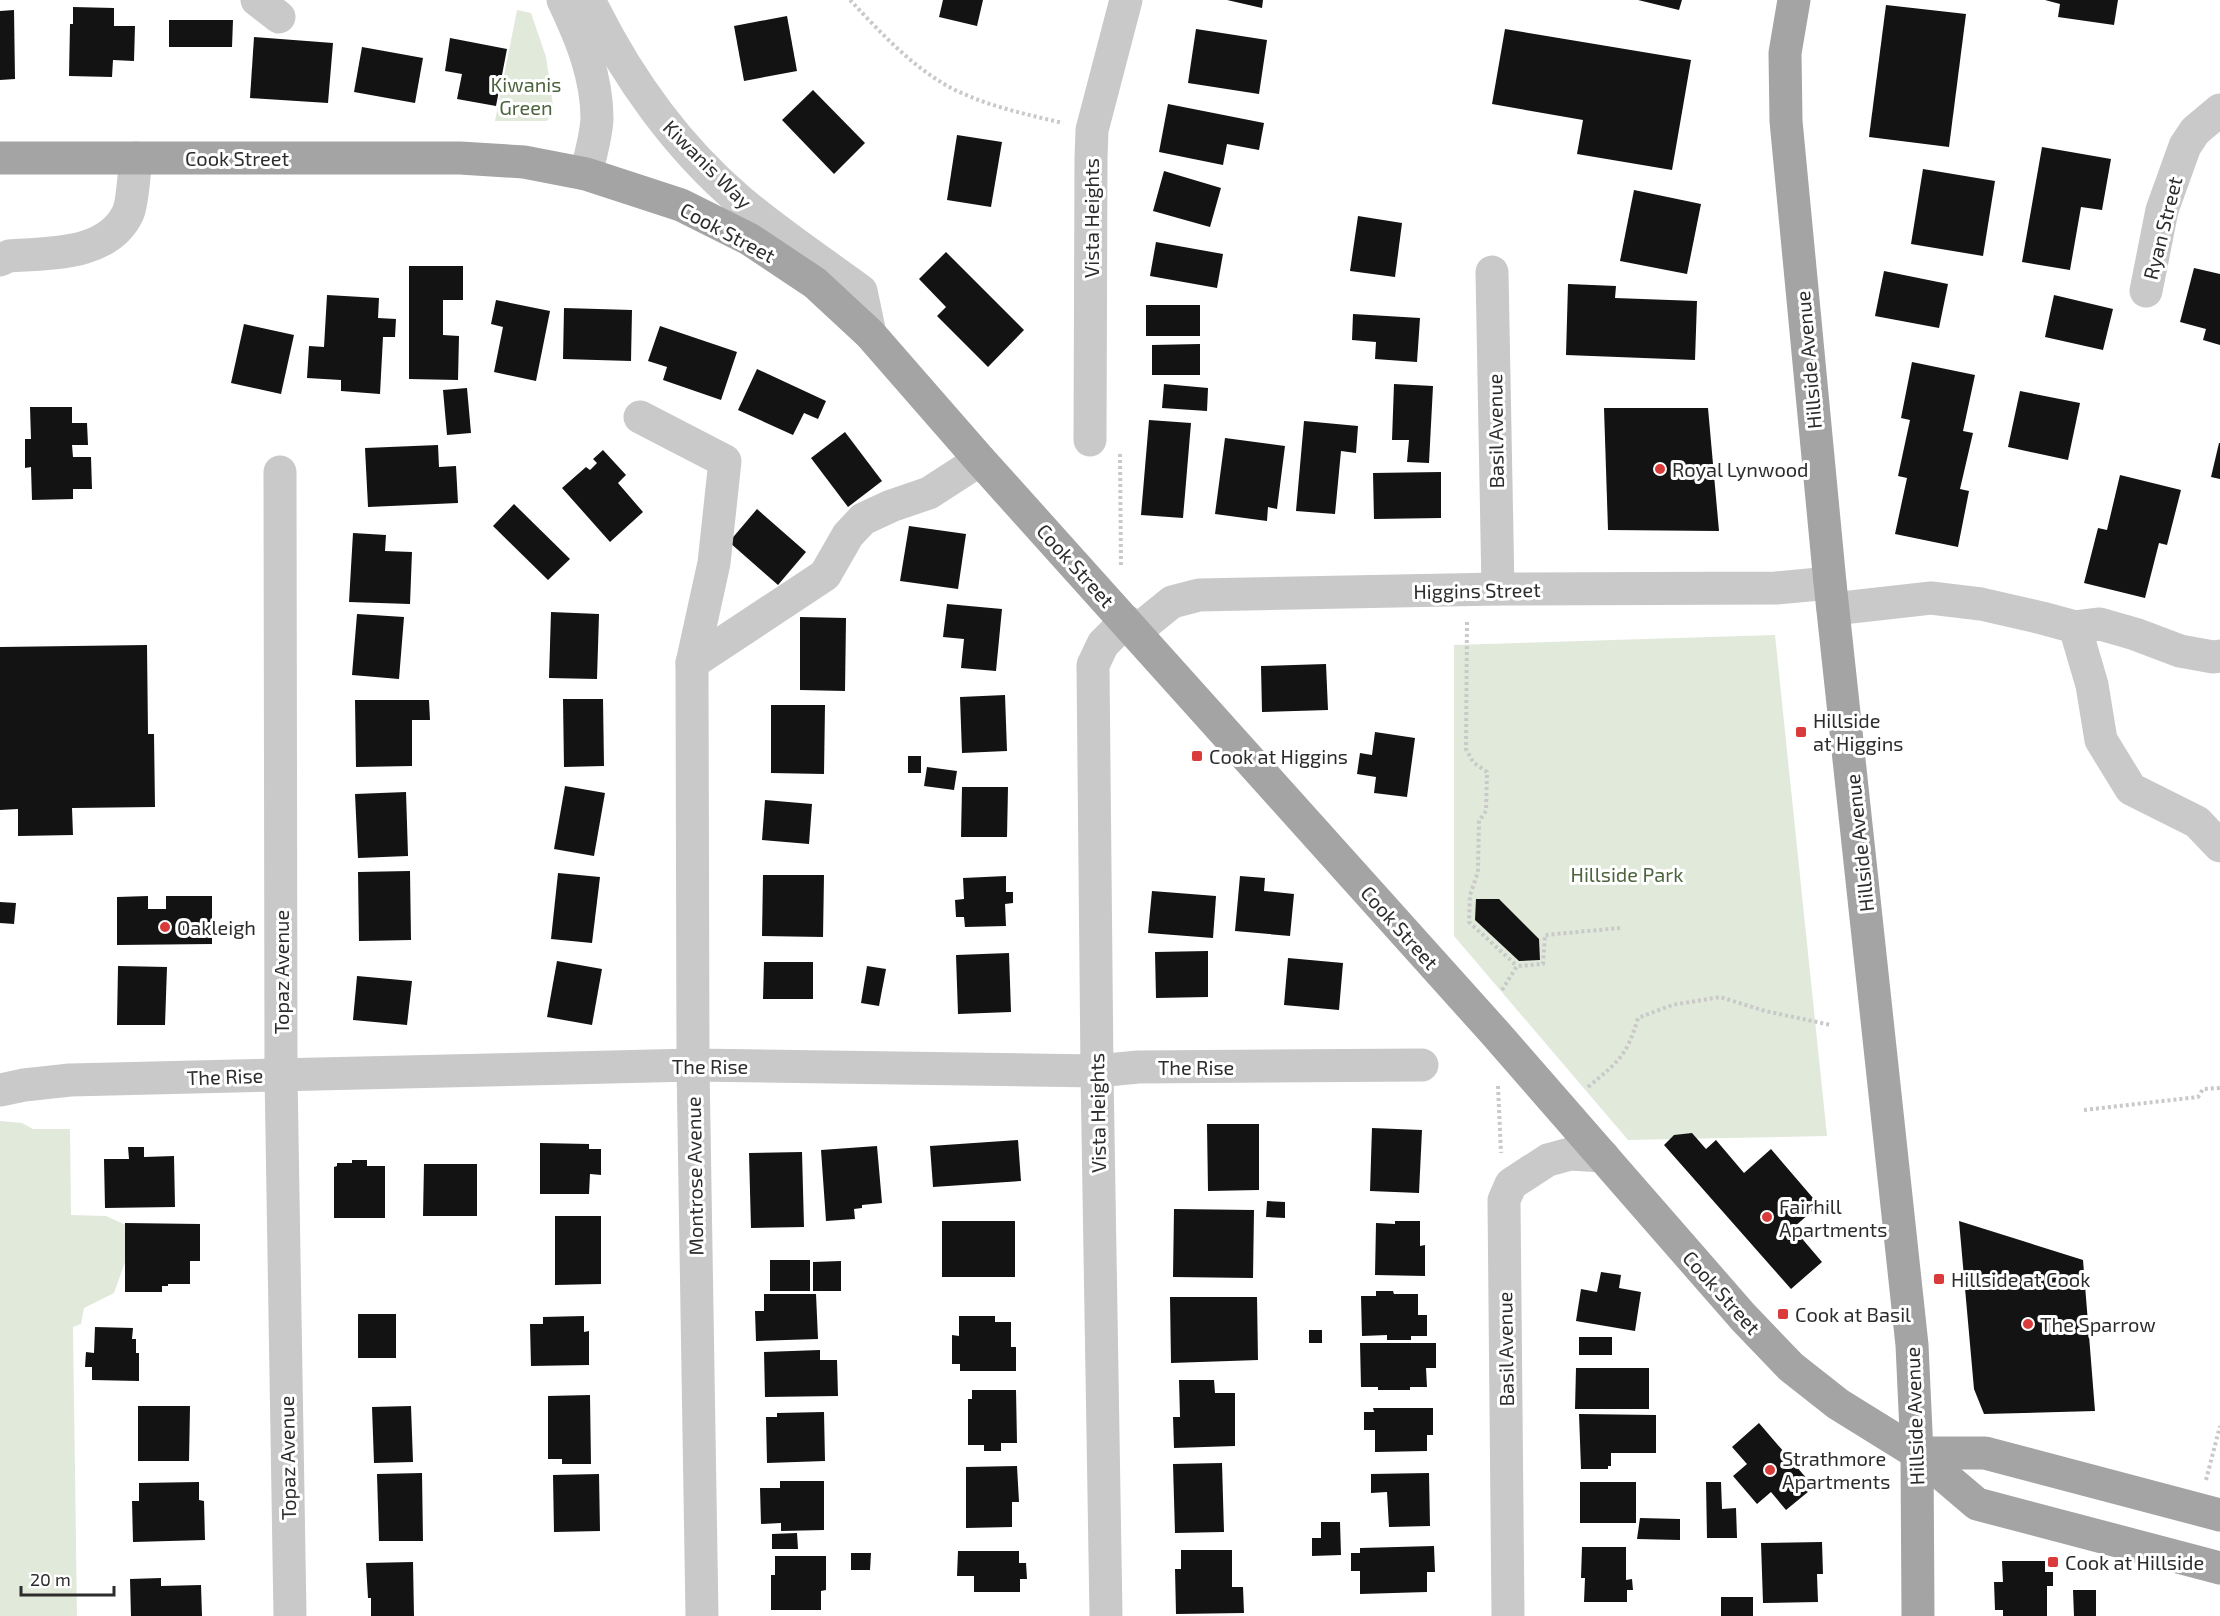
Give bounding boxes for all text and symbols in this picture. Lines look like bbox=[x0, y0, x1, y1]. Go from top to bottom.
park label: Kiwanis Green bbox=[491, 72, 561, 119]
street label: Kiwanis Way bbox=[659, 115, 758, 214]
street label: Cook Street bbox=[185, 146, 289, 170]
street label: Vista Heights bbox=[1079, 158, 1103, 278]
street label: Ryan Street bbox=[2138, 174, 2186, 282]
street label: Cook Street bbox=[676, 197, 780, 267]
street label: Hillside Avenue bbox=[1790, 290, 1826, 430]
street label: Basil Avenue bbox=[1482, 373, 1508, 489]
place label: Royal Lynwood bbox=[1672, 457, 1809, 481]
marker: Royal Lynwood bbox=[1653, 462, 1667, 476]
street label: Cook Street bbox=[1032, 518, 1120, 612]
street label: Higgins Street bbox=[1413, 577, 1541, 603]
place label: Hillside at Higgins bbox=[1813, 708, 1903, 755]
marker: Hillside at Higgins bbox=[1794, 725, 1808, 739]
place label: Cook at Higgins bbox=[1209, 744, 1348, 768]
marker: Cook at Higgins bbox=[1190, 749, 1204, 763]
street label: Hillside Avenue bbox=[1840, 773, 1878, 913]
park label: Hillside Park bbox=[1571, 862, 1683, 886]
street label: Cook Street bbox=[1356, 880, 1444, 974]
street label: Topaz Avenue bbox=[269, 910, 293, 1034]
place label: Oakleigh bbox=[177, 915, 256, 939]
marker: Oakleigh bbox=[158, 920, 172, 934]
street label: Vista Heights bbox=[1084, 1053, 1110, 1173]
street label: The Rise bbox=[672, 1054, 748, 1078]
street label: The Rise bbox=[1158, 1055, 1234, 1079]
street label: The Rise bbox=[186, 1063, 264, 1089]
street label: Montrose Avenue bbox=[681, 1096, 707, 1256]
place label: Fairhill Apartments bbox=[1779, 1194, 1887, 1241]
marker: Fairhill Apartments bbox=[1760, 1210, 1774, 1224]
street label: Cook Street bbox=[1678, 1245, 1766, 1339]
place label: Hillside at Cook bbox=[1951, 1267, 2090, 1291]
marker: Hillside at Cook bbox=[1932, 1272, 1946, 1286]
street label: Basil Avenue bbox=[1492, 1291, 1518, 1407]
place label: Cook at Basil bbox=[1795, 1302, 1911, 1326]
marker: Cook at Basil bbox=[1776, 1307, 1790, 1321]
place label: The Sparrow bbox=[2040, 1312, 2156, 1336]
marker: The Sparrow bbox=[2021, 1317, 2035, 1331]
street label: Hillside Avenue bbox=[1900, 1346, 1928, 1486]
street label: Topaz Avenue bbox=[274, 1396, 300, 1520]
place label: Strathmore Apartments bbox=[1782, 1446, 1890, 1493]
marker: Strathmore Apartments bbox=[1763, 1463, 1777, 1477]
place label: Cook at Hillside bbox=[2065, 1550, 2204, 1574]
marker: Cook at Hillside bbox=[2046, 1555, 2060, 1569]
scale bar bbox=[21, 1559, 114, 1597]
text: 20 m bbox=[30, 1568, 71, 1590]

